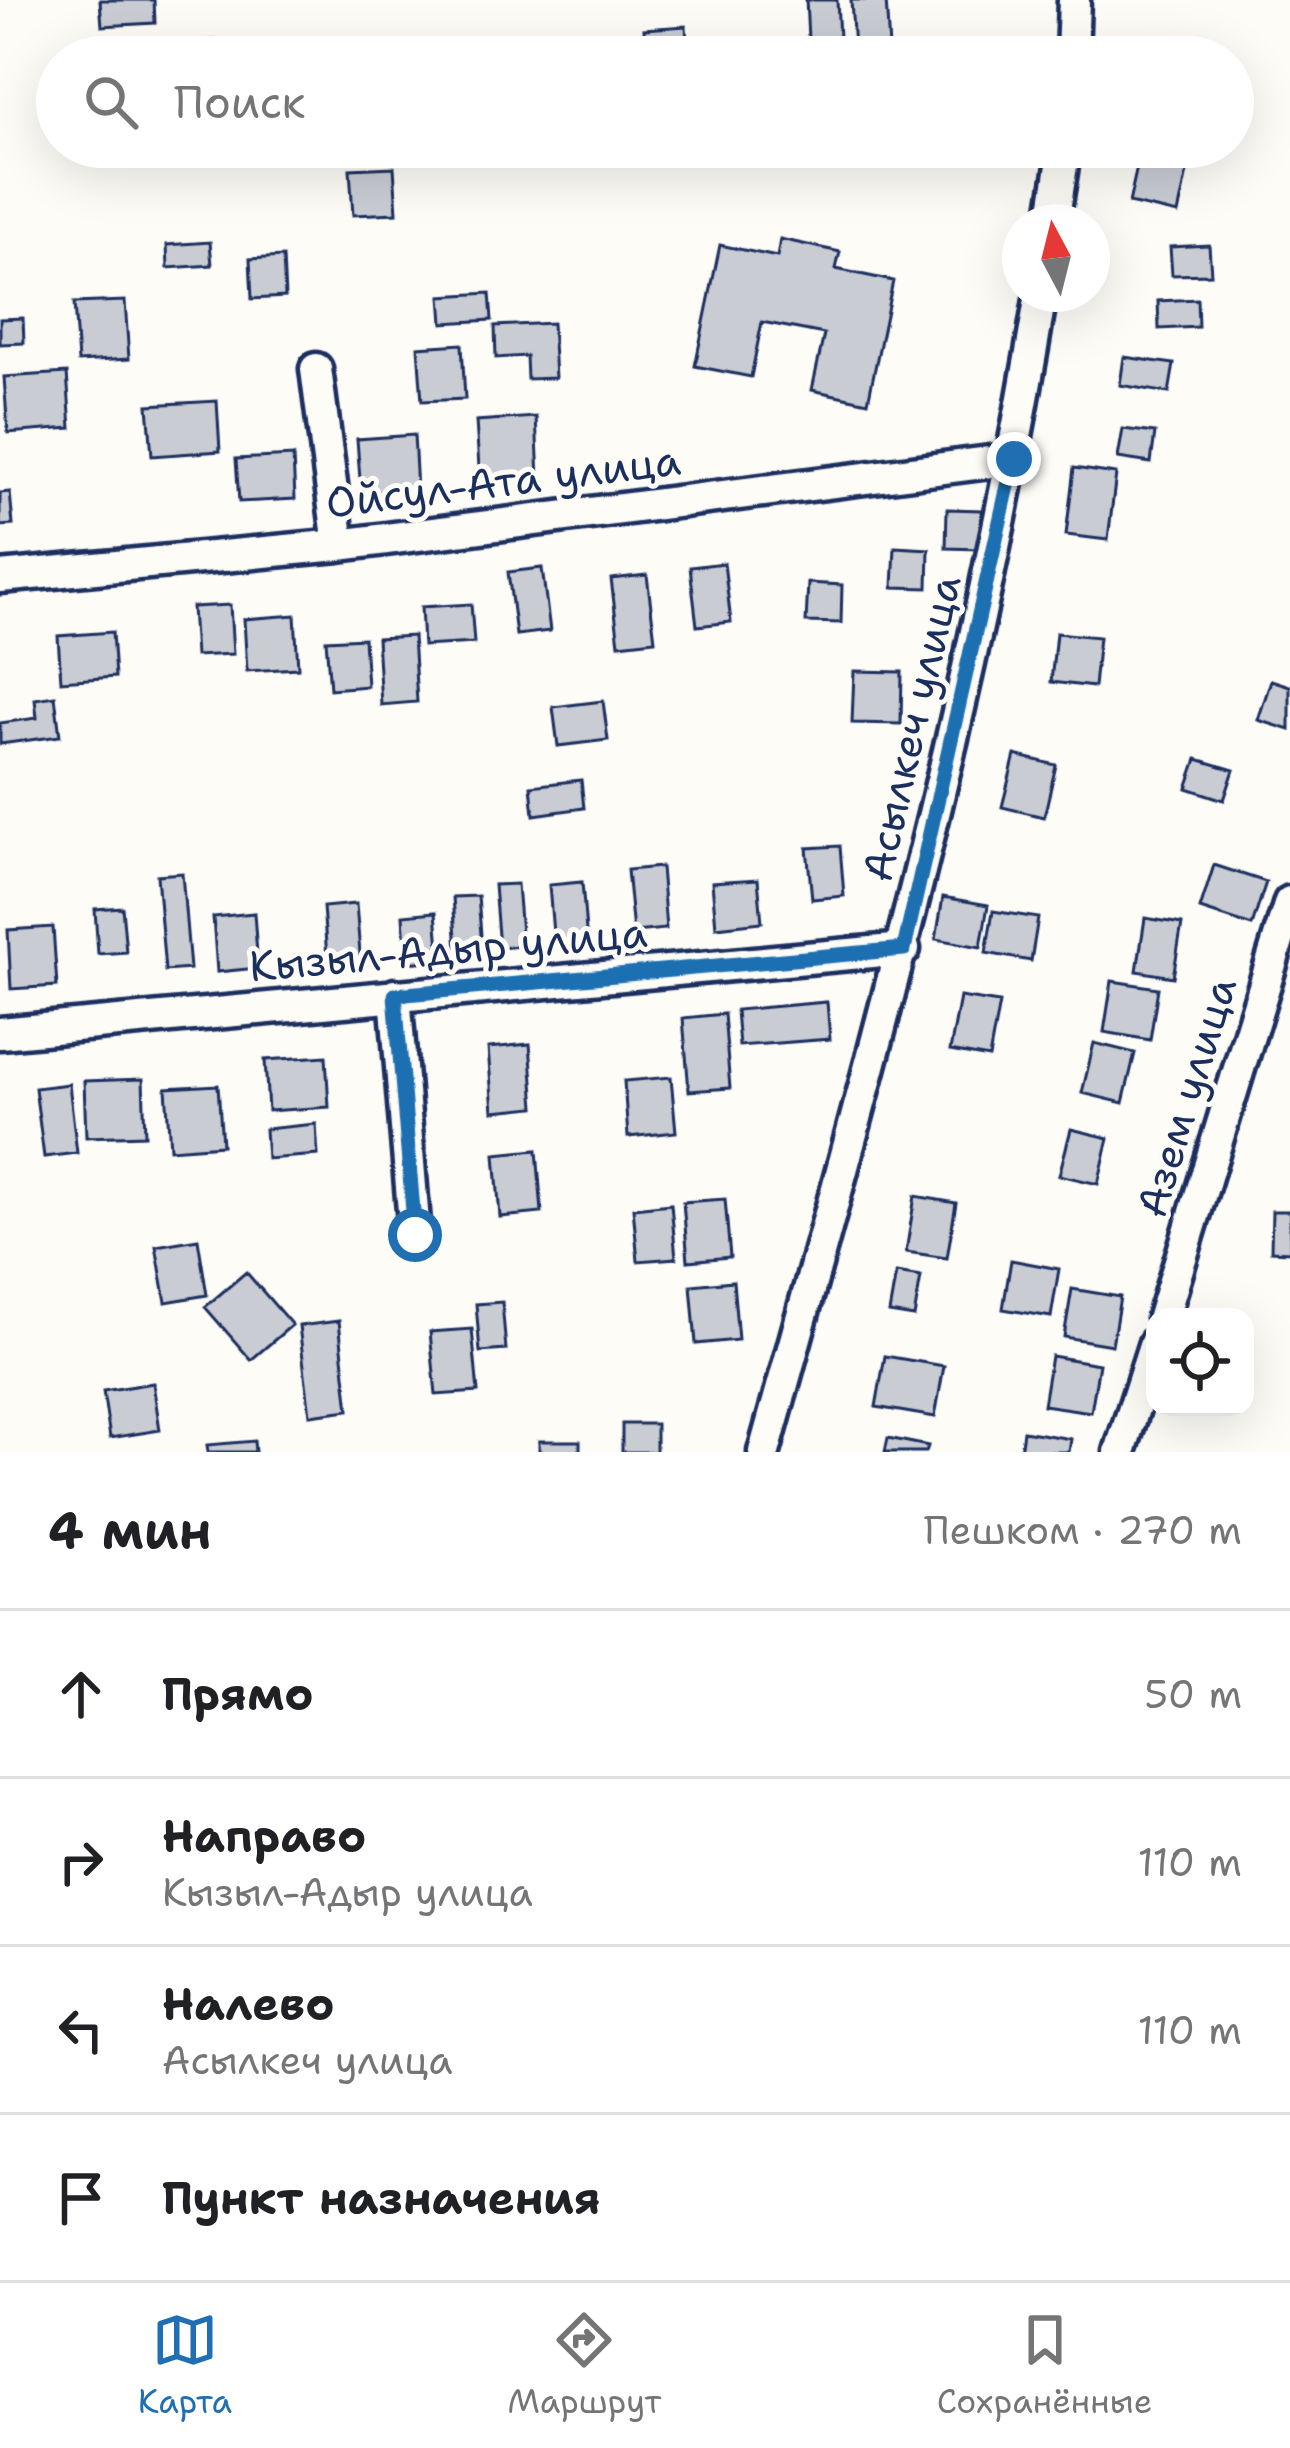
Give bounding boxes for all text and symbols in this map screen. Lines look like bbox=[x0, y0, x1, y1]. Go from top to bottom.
search box bbox=[36, 36, 1254, 168]
icon: search bbox=[78, 69, 144, 135]
text: Поиск bbox=[174, 72, 305, 132]
north arrow bbox=[1002, 204, 1110, 312]
street label: Ойсул-Ата улица bbox=[322, 431, 684, 531]
route end bbox=[987, 432, 1041, 486]
street label: Асылкеч улица bbox=[849, 569, 973, 887]
street label: Кызыл-Адыр улица bbox=[247, 904, 649, 994]
street label: Азем улица bbox=[1123, 970, 1249, 1224]
route start bbox=[388, 1208, 442, 1262]
map controls bbox=[1146, 1308, 1254, 1416]
button: locate bbox=[1146, 1308, 1254, 1416]
text: 4 мин bbox=[48, 1496, 212, 1564]
text: Пешком · 270 m bbox=[924, 1504, 1242, 1556]
icon: ahead bbox=[48, 1661, 114, 1727]
text: Прямо bbox=[162, 1664, 313, 1724]
text: 50 m bbox=[1144, 1668, 1242, 1720]
text: Направо bbox=[162, 1806, 366, 1866]
icon: right bbox=[48, 1829, 114, 1895]
text: 110 m bbox=[1138, 1836, 1242, 1888]
text: Кызыл-Адыр улица bbox=[162, 1866, 533, 1918]
text: Налево bbox=[162, 1974, 335, 2034]
icon: left bbox=[48, 1997, 114, 2063]
text: 110 m bbox=[1138, 2004, 1242, 2056]
text: Асылкеч улица bbox=[162, 2034, 453, 2086]
icon: arrive bbox=[48, 2165, 114, 2231]
text: Пункт назначения bbox=[162, 2168, 601, 2228]
tab: Карта bbox=[138, 2307, 232, 2424]
tab: Маршрут bbox=[507, 2307, 661, 2424]
tab: Сохранённые bbox=[937, 2307, 1152, 2424]

